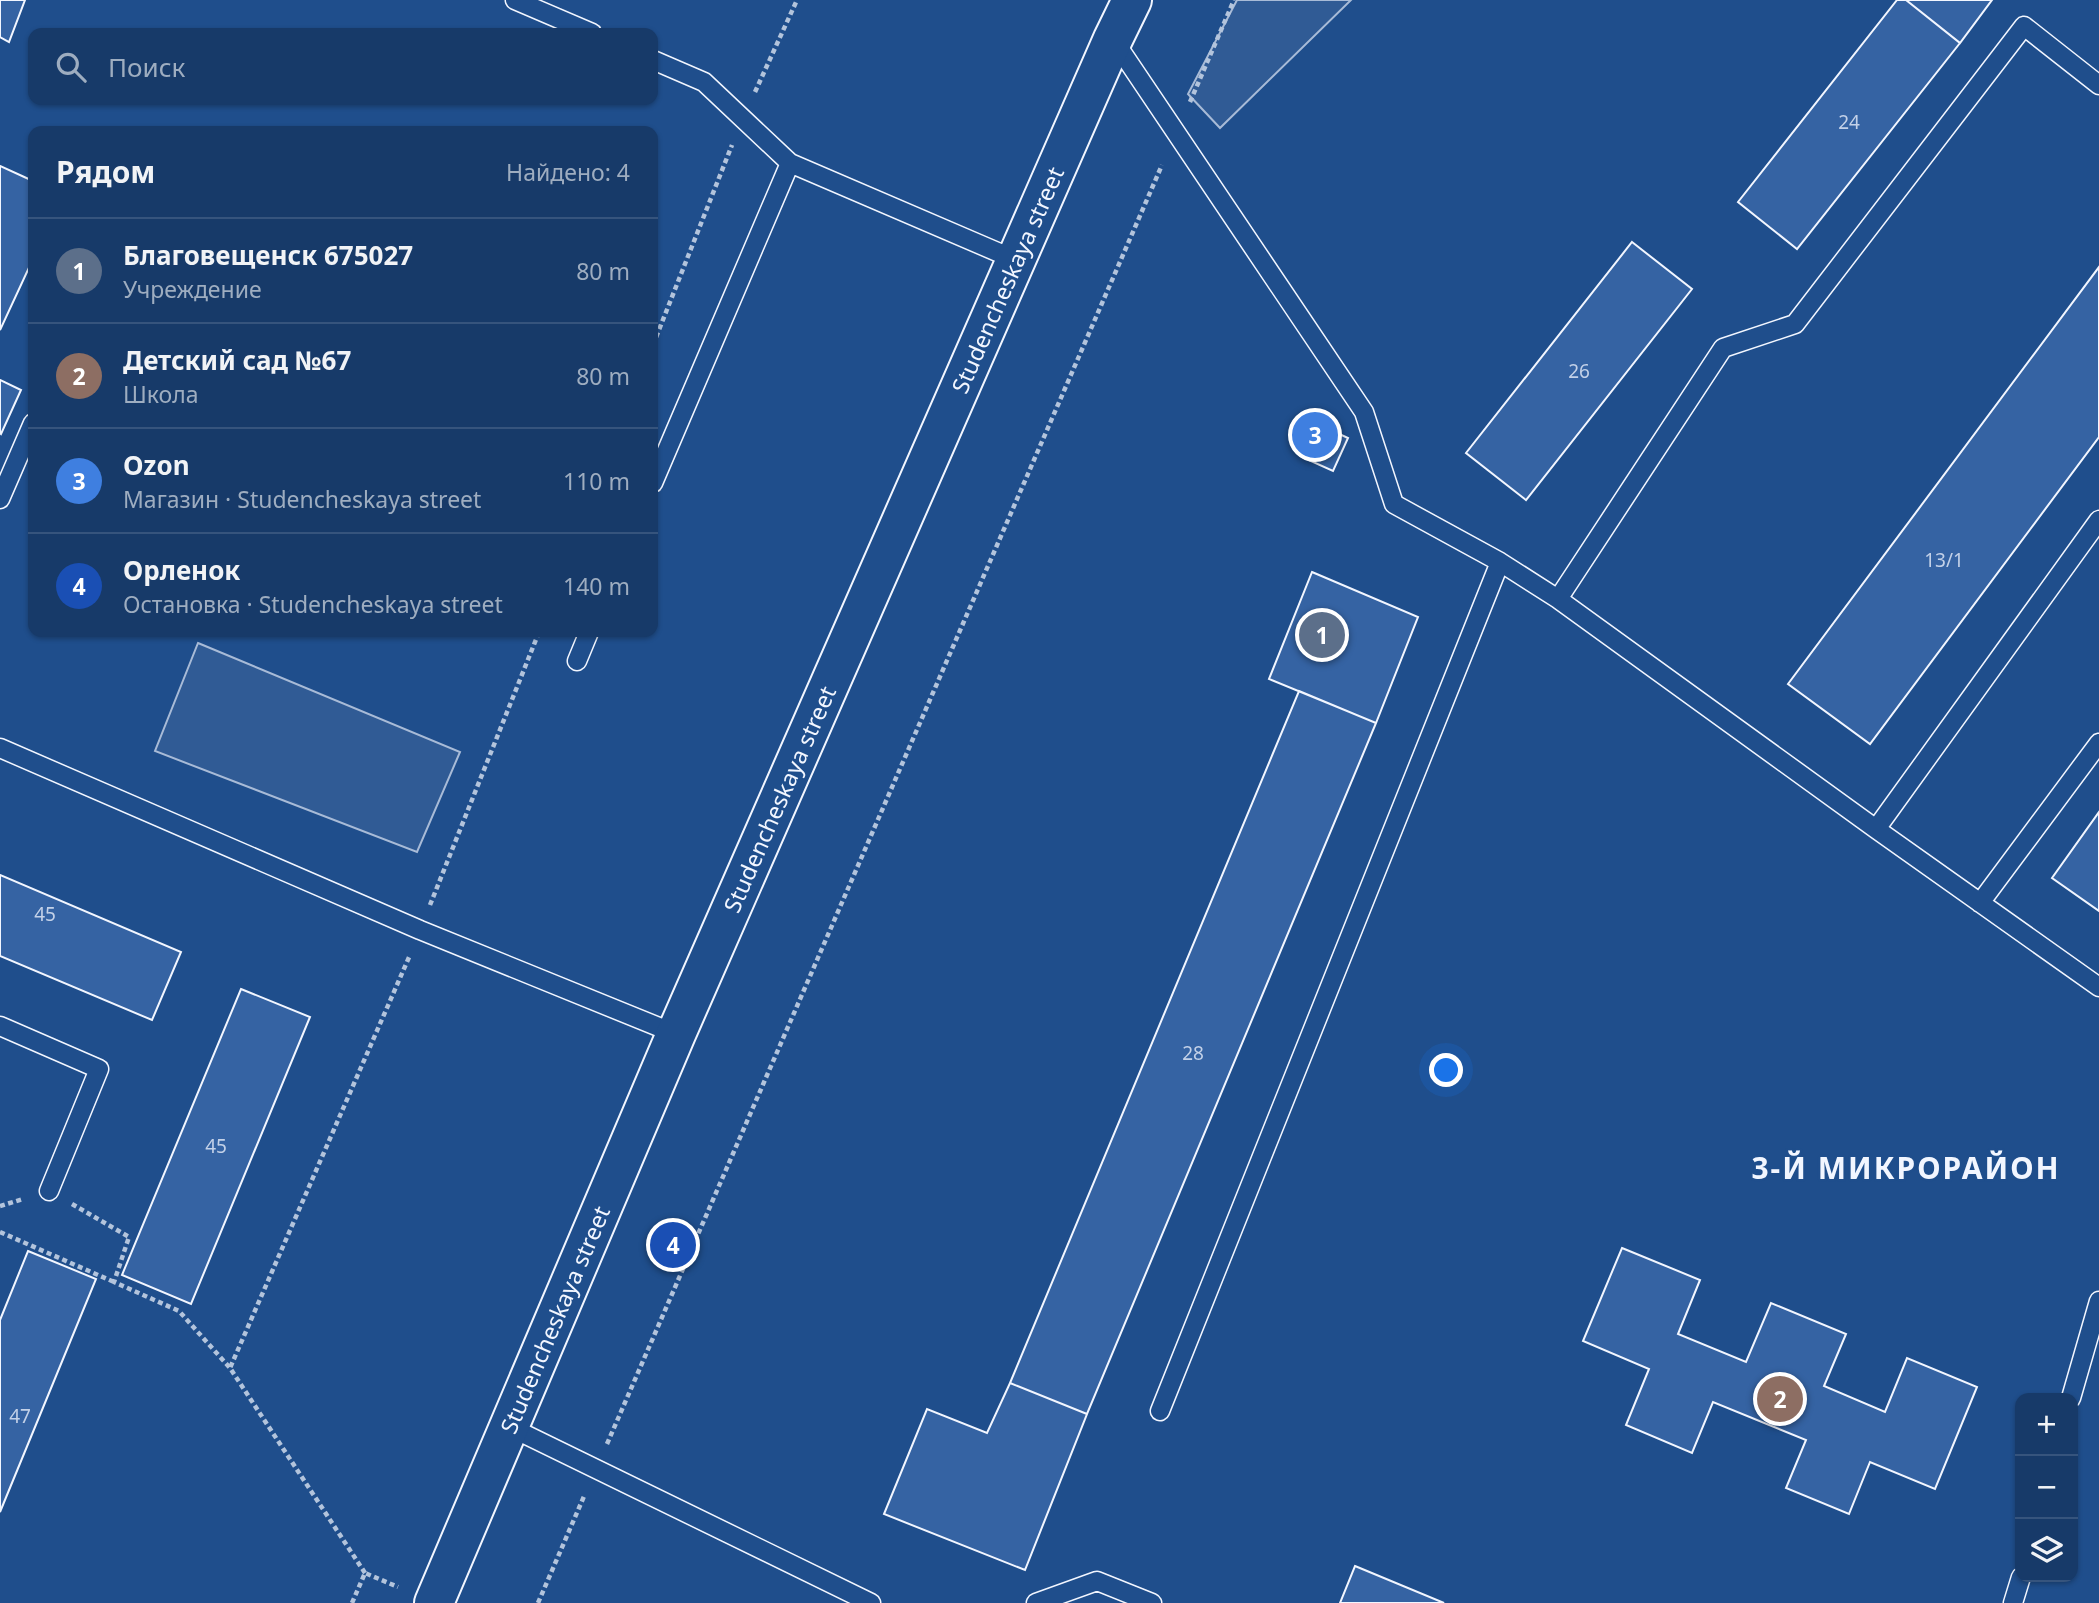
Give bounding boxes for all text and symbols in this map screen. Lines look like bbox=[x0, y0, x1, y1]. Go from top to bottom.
search box bbox=[28, 28, 658, 105]
icon: search bbox=[52, 48, 90, 86]
text: Поиск bbox=[108, 49, 185, 85]
house number: 24 bbox=[1838, 109, 1860, 135]
text: Рядом bbox=[56, 151, 155, 192]
text: Найдено: 4 bbox=[506, 156, 630, 188]
street label: Studencheskaya street bbox=[943, 162, 1071, 398]
text: Благовещенск 675027 bbox=[123, 237, 413, 273]
text: 1 bbox=[72, 255, 86, 287]
text: 80 m bbox=[576, 255, 630, 287]
text: Учреждение bbox=[123, 273, 262, 305]
text: Детский сад №67 bbox=[123, 342, 351, 378]
house number: 26 bbox=[1568, 358, 1590, 384]
text: 2 bbox=[72, 360, 86, 392]
text: 80 m bbox=[576, 360, 630, 392]
text: Школа bbox=[123, 378, 199, 410]
pin: 3 bbox=[1292, 409, 1338, 461]
text: Ozon bbox=[123, 447, 190, 483]
text: 3 bbox=[72, 465, 86, 497]
text: 110 m bbox=[563, 465, 630, 497]
text: Магазин · Studencheskaya street bbox=[123, 483, 481, 515]
house number: 13/1 bbox=[1924, 547, 1964, 573]
text: Орленок bbox=[123, 552, 240, 588]
text: 4 bbox=[72, 570, 86, 602]
text: 140 m bbox=[563, 570, 630, 602]
text: Остановка · Studencheskaya street bbox=[123, 588, 503, 620]
pin: 1 bbox=[1299, 609, 1345, 661]
street label: Studencheskaya street bbox=[715, 681, 843, 917]
house number: 45 bbox=[34, 901, 56, 927]
house number: 28 bbox=[1182, 1040, 1204, 1066]
your location bbox=[1429, 1053, 1463, 1087]
house number: 45 bbox=[205, 1133, 227, 1159]
district label: 3-Й МИКРОРАЙОН bbox=[1751, 1147, 2061, 1188]
street label: Studencheskaya street bbox=[492, 1201, 617, 1438]
pin: 4 bbox=[650, 1219, 696, 1271]
pin: 2 bbox=[1757, 1373, 1803, 1425]
map controls bbox=[2015, 1393, 2078, 1582]
button: + bbox=[2015, 1393, 2078, 1456]
house number: 47 bbox=[9, 1403, 31, 1429]
button: − bbox=[2015, 1456, 2078, 1519]
button: layers bbox=[2015, 1519, 2078, 1582]

